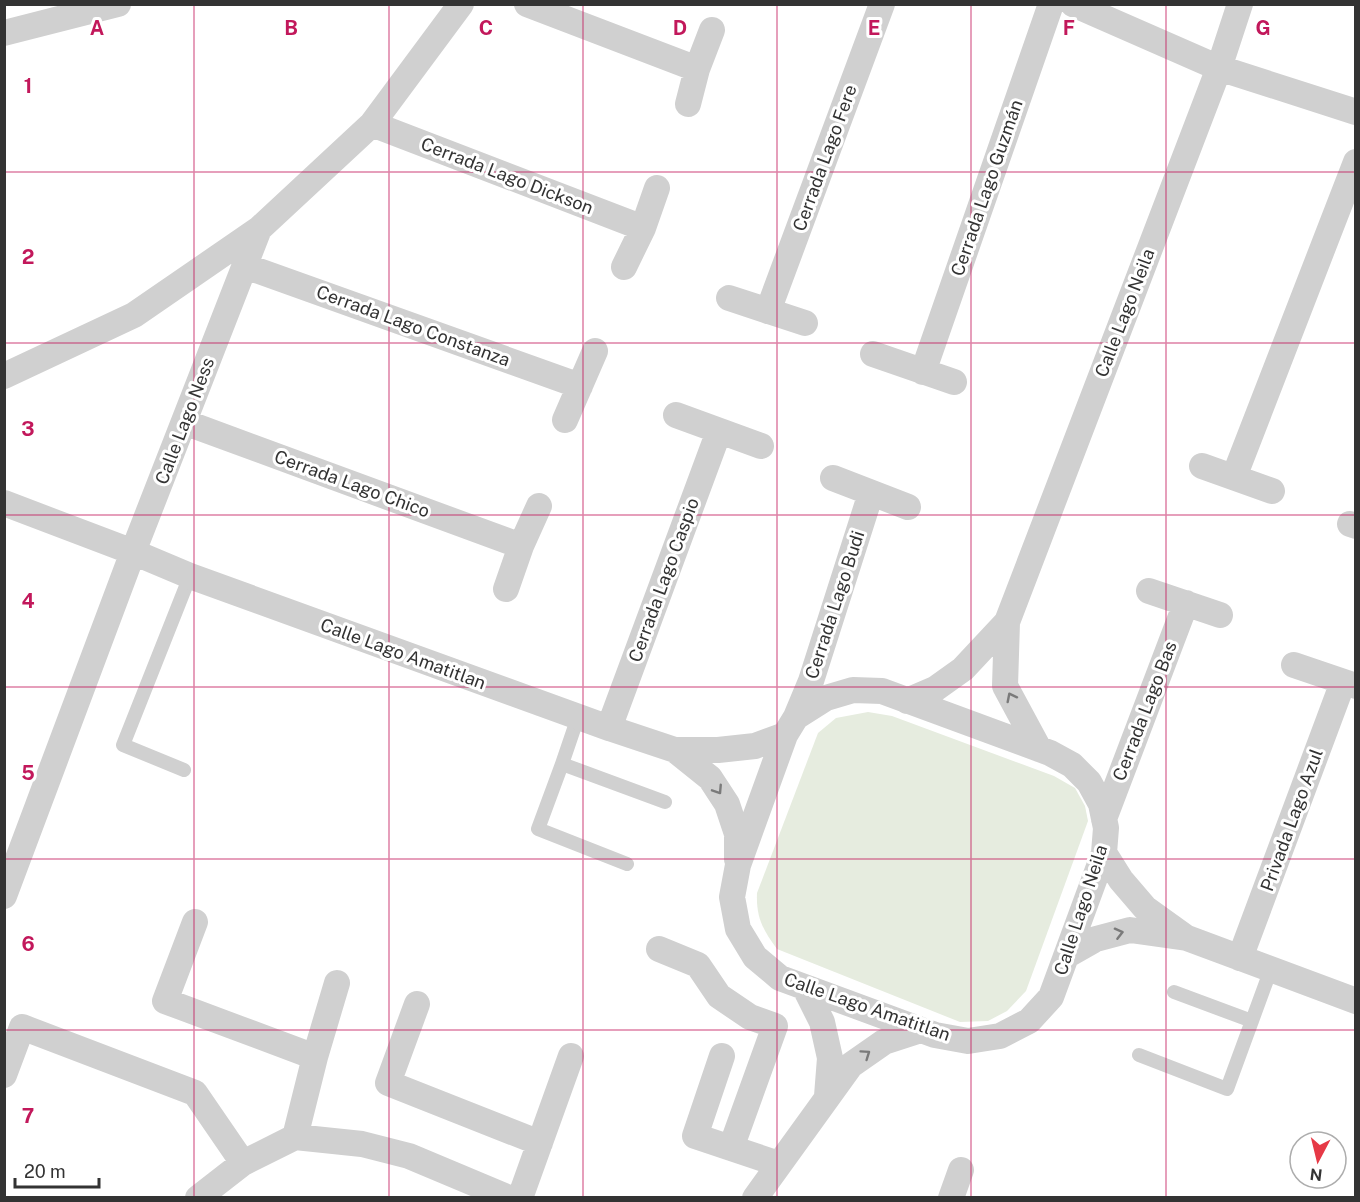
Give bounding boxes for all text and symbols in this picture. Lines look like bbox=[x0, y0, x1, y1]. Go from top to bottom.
text: A bbox=[90, 16, 104, 40]
text: B bbox=[284, 16, 298, 40]
text: C bbox=[479, 16, 493, 40]
text: D bbox=[673, 16, 687, 40]
text: E bbox=[868, 16, 880, 40]
text: F bbox=[1063, 16, 1075, 40]
text: G bbox=[1255, 16, 1271, 40]
text: 1 bbox=[24, 74, 32, 98]
street label: Cerrada Lago Fere bbox=[788, 82, 861, 234]
street label: Cerrada Lago Guzmán bbox=[946, 97, 1027, 279]
street label: Cerrada Lago Dickson bbox=[418, 133, 596, 218]
text: 2 bbox=[22, 245, 34, 269]
street label: Calle Lago Neila bbox=[1090, 246, 1159, 380]
street label: Cerrada Lago Constanza bbox=[314, 281, 513, 370]
street label: Calle Lago Ness bbox=[151, 354, 218, 487]
text: 3 bbox=[21, 417, 35, 441]
street label: Cerrada Lago Chico bbox=[272, 446, 433, 521]
street label: Cerrada Lago Caspio bbox=[624, 495, 703, 665]
street label: Cerrada Lago Budi bbox=[801, 528, 868, 682]
text: 4 bbox=[21, 589, 35, 613]
street label: Calle Lago Amatitlan bbox=[318, 614, 489, 693]
street label: Cerrada Lago Bas bbox=[1108, 638, 1181, 784]
one-way arrow bbox=[1007, 693, 1018, 704]
street label: Privada Lago Azul bbox=[1256, 746, 1327, 894]
text: 5 bbox=[21, 761, 35, 785]
one-way arrow bbox=[710, 784, 722, 794]
street label: Calle Lago Neila bbox=[1050, 842, 1111, 978]
one-way arrow bbox=[1114, 927, 1124, 940]
text: 6 bbox=[21, 932, 35, 956]
street label: Calle Lago Amatitlan bbox=[781, 968, 953, 1045]
one-way arrow bbox=[860, 1050, 871, 1061]
text: 7 bbox=[22, 1104, 34, 1128]
north arrow bbox=[1288, 1130, 1348, 1190]
scale bar bbox=[15, 1151, 99, 1189]
text: 20 m bbox=[24, 1161, 66, 1182]
text: N bbox=[1309, 1164, 1324, 1185]

